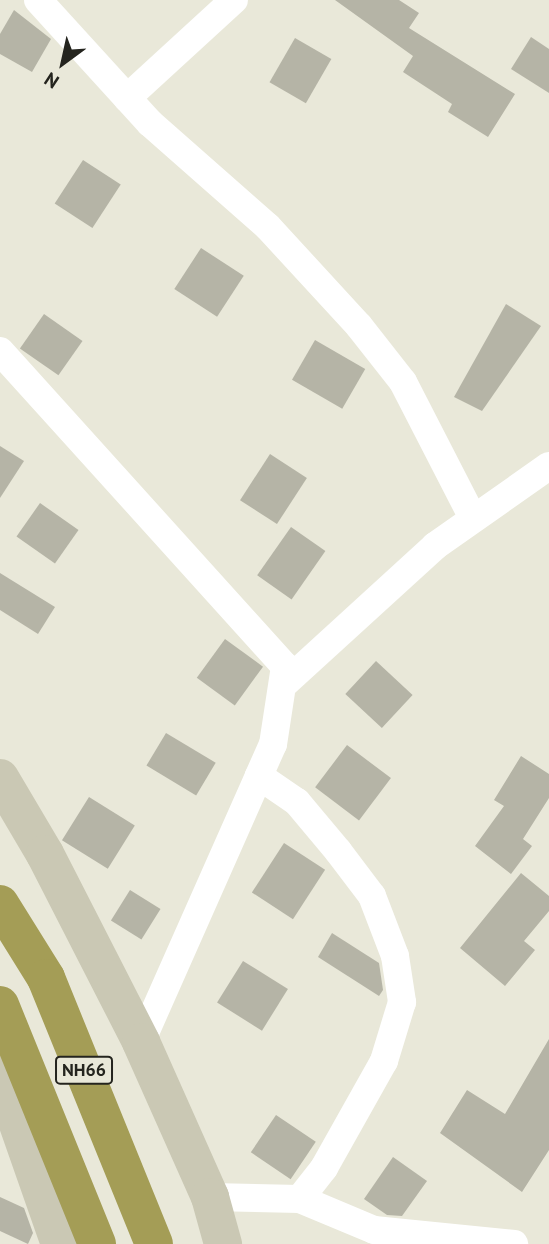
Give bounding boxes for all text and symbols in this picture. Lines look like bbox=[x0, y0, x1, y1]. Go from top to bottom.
north arrow bbox=[28, 28, 98, 98]
text: N bbox=[40, 67, 63, 94]
road number: NH66 bbox=[54, 1056, 114, 1084]

